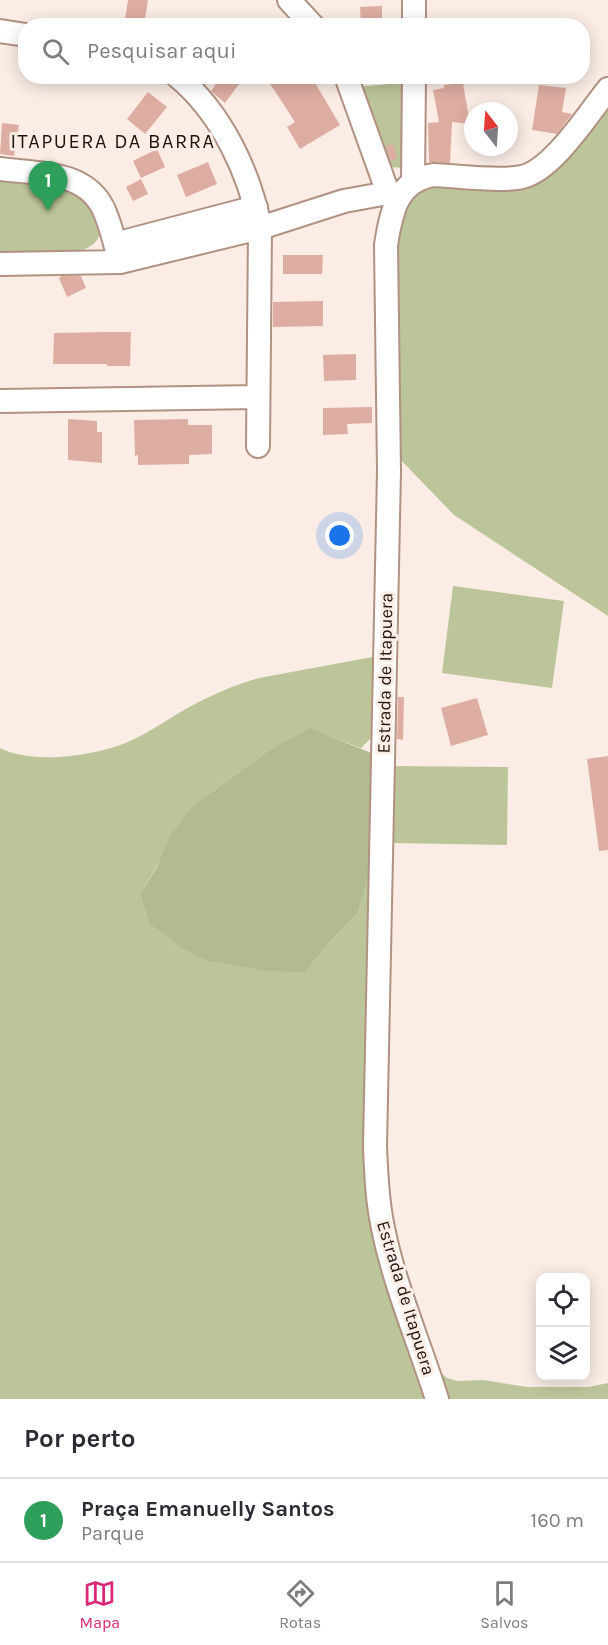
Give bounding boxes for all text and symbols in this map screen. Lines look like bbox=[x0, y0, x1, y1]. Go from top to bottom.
search box bbox=[18, 18, 590, 84]
icon: search bbox=[39, 35, 72, 68]
text: Pesquisar aqui bbox=[87, 38, 236, 64]
north arrow bbox=[464, 102, 518, 156]
district label: ITAPUERA DA BARRA bbox=[11, 130, 216, 153]
pin: 1 bbox=[28, 162, 68, 211]
your location bbox=[325, 521, 354, 550]
street label: Estrada de Itapuera bbox=[373, 593, 397, 753]
street label: Estrada de Itapuera bbox=[372, 1218, 440, 1378]
map controls bbox=[536, 1273, 590, 1381]
button: locate bbox=[536, 1273, 590, 1327]
button: layers bbox=[536, 1327, 590, 1381]
text: Por perto bbox=[24, 1423, 135, 1454]
text: Praça Emanuelly Santos bbox=[81, 1496, 335, 1522]
text: 1 bbox=[40, 1509, 47, 1532]
text: 160 m bbox=[531, 1509, 584, 1532]
text: Parque bbox=[81, 1522, 144, 1545]
tab: Mapa bbox=[80, 1577, 120, 1632]
tab: Rotas bbox=[279, 1577, 321, 1632]
tab: Salvos bbox=[480, 1577, 528, 1632]

